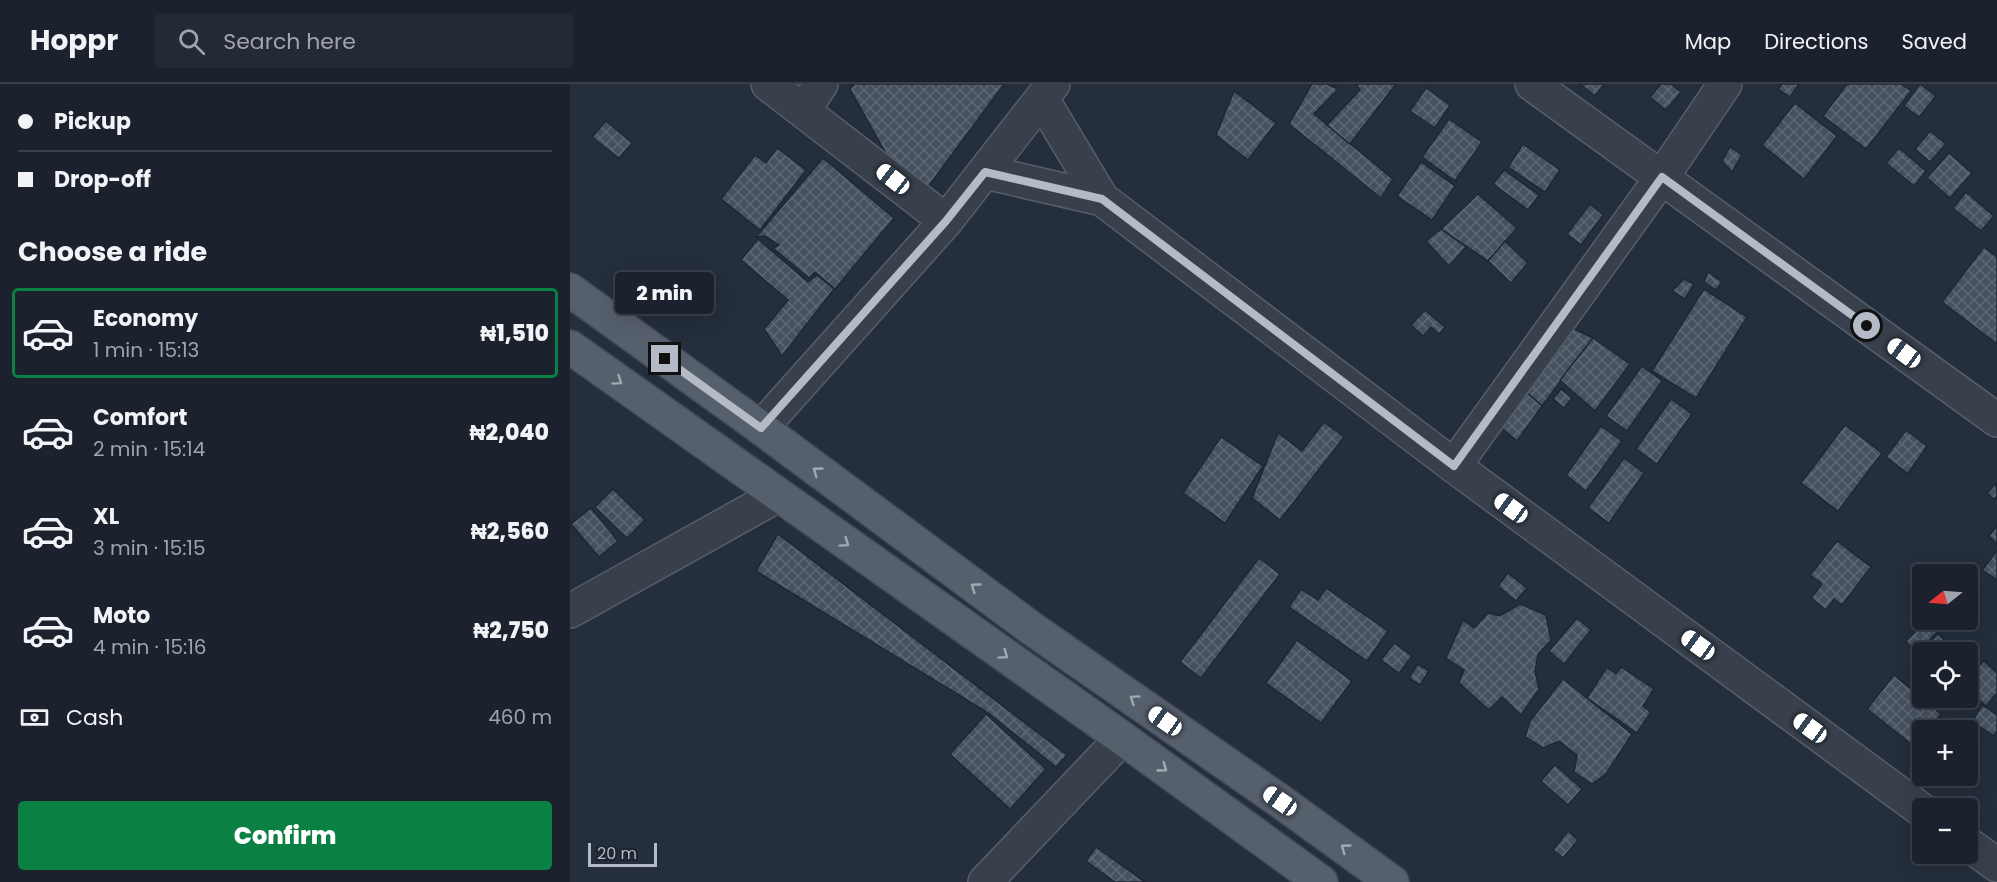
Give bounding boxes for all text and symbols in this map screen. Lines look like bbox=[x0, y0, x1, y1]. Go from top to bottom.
search box bbox=[154, 14, 574, 68]
text: Hoppr bbox=[30, 21, 118, 60]
icon: search bbox=[175, 25, 208, 58]
text: Search here bbox=[223, 26, 356, 57]
text: Map bbox=[1685, 27, 1731, 56]
text: Directions bbox=[1764, 27, 1868, 56]
text: Saved bbox=[1901, 27, 1967, 56]
text: Pickup bbox=[54, 106, 131, 137]
car bbox=[873, 161, 913, 197]
text: Drop-off bbox=[54, 164, 151, 195]
text: Choose a ride bbox=[18, 233, 207, 270]
callout: 2 min bbox=[616, 272, 714, 314]
text: 2 min bbox=[636, 279, 693, 307]
text: Economy bbox=[93, 303, 198, 334]
icon: car bbox=[21, 306, 75, 360]
route start bbox=[1853, 312, 1880, 339]
text: ₦1,510 bbox=[480, 318, 549, 349]
car bbox=[1884, 335, 1924, 371]
text: 1 min · 15:13 bbox=[93, 336, 199, 364]
route end bbox=[651, 345, 678, 372]
one-way arrow bbox=[611, 374, 622, 385]
text: Comfort bbox=[93, 402, 187, 433]
icon: car bbox=[21, 405, 75, 459]
text: ₦2,040 bbox=[470, 417, 549, 448]
text: 2 min · 15:14 bbox=[93, 435, 205, 463]
one-way arrow bbox=[813, 468, 824, 479]
car bbox=[1491, 490, 1531, 526]
text: XL bbox=[93, 501, 119, 532]
icon: car bbox=[21, 504, 75, 558]
text: ₦2,560 bbox=[471, 516, 549, 547]
text: 3 min · 15:15 bbox=[93, 534, 206, 562]
one-way arrow bbox=[839, 536, 850, 547]
north arrow bbox=[1912, 564, 1978, 630]
map controls bbox=[1912, 564, 1978, 864]
one-way arrow bbox=[970, 583, 981, 594]
text: Moto bbox=[93, 600, 150, 631]
icon: car bbox=[21, 603, 75, 657]
text: ₦2,750 bbox=[473, 615, 549, 646]
car bbox=[1678, 627, 1718, 663]
text: 4 min · 15:16 bbox=[93, 633, 206, 661]
button: locate bbox=[1912, 642, 1978, 708]
one-way arrow bbox=[998, 648, 1009, 659]
one-way arrow bbox=[1129, 695, 1140, 706]
icon: cash bbox=[18, 701, 51, 734]
text: Cash bbox=[66, 702, 123, 733]
text: 460 m bbox=[488, 703, 552, 731]
car bbox=[1145, 703, 1185, 739]
car bbox=[1790, 710, 1830, 746]
button: + bbox=[1912, 720, 1978, 786]
one-way arrow bbox=[1157, 761, 1168, 772]
car bbox=[1260, 783, 1300, 819]
button: − bbox=[1912, 798, 1978, 864]
button: Confirm bbox=[18, 801, 552, 870]
scale bar bbox=[588, 840, 657, 868]
text: 20 m bbox=[597, 842, 637, 865]
one-way arrow bbox=[1340, 844, 1351, 855]

